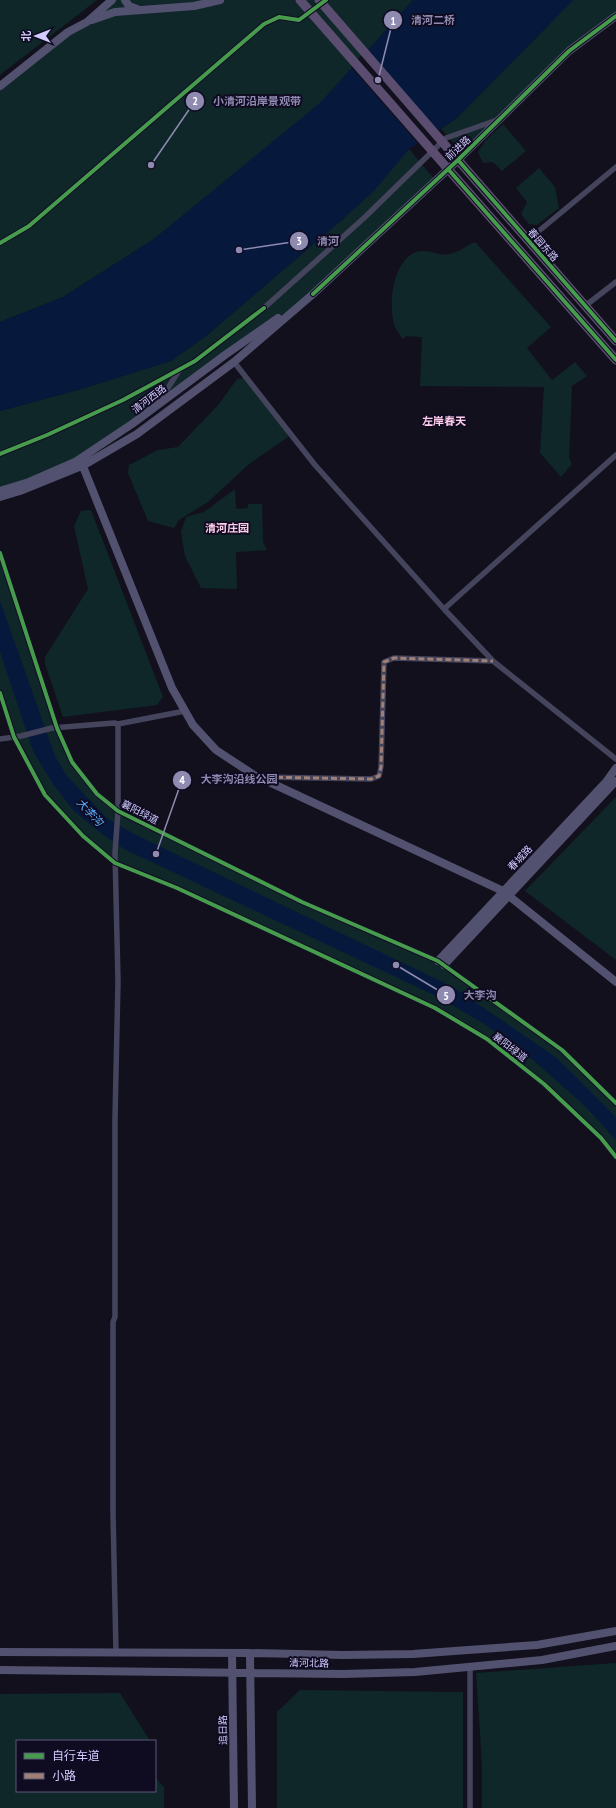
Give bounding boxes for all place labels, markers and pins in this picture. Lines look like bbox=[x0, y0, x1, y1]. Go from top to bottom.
callout: 清河二桥 bbox=[383, 9, 463, 32]
callout: 小清河沿岸景观带 bbox=[185, 89, 309, 112]
callout: 清河 bbox=[289, 230, 347, 253]
callout: 大李沟沿线公园 bbox=[172, 768, 285, 791]
callout: 大李沟 bbox=[436, 984, 505, 1007]

